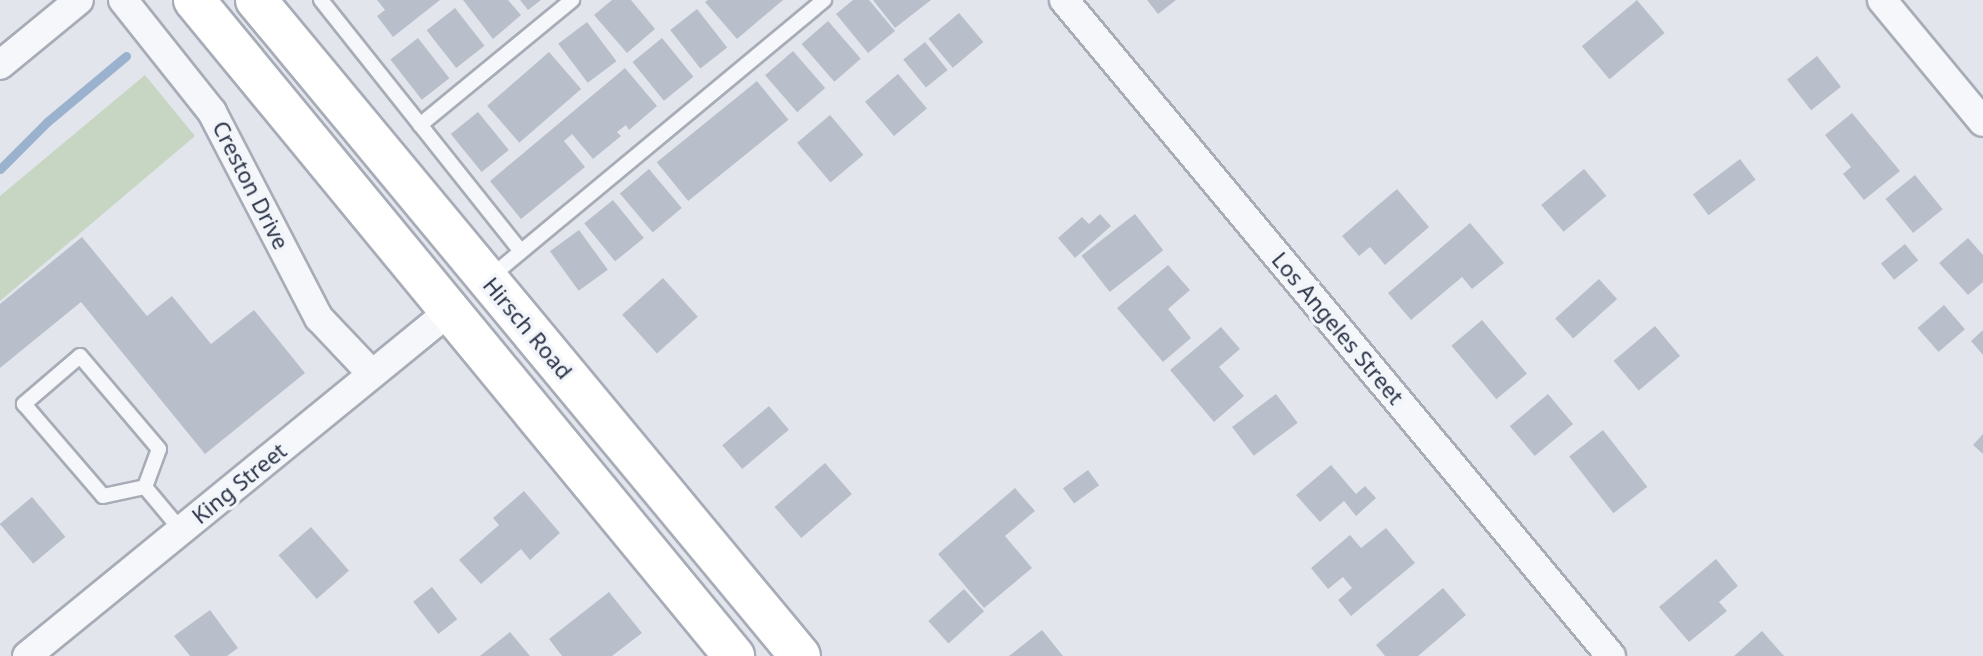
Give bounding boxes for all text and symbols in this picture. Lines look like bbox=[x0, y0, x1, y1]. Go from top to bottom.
street label: Creston Drive bbox=[207, 116, 295, 254]
street label: Los Angeles Street bbox=[1267, 247, 1409, 409]
street label: Hirsch Road bbox=[478, 272, 578, 384]
street label: King Street bbox=[187, 437, 291, 529]

